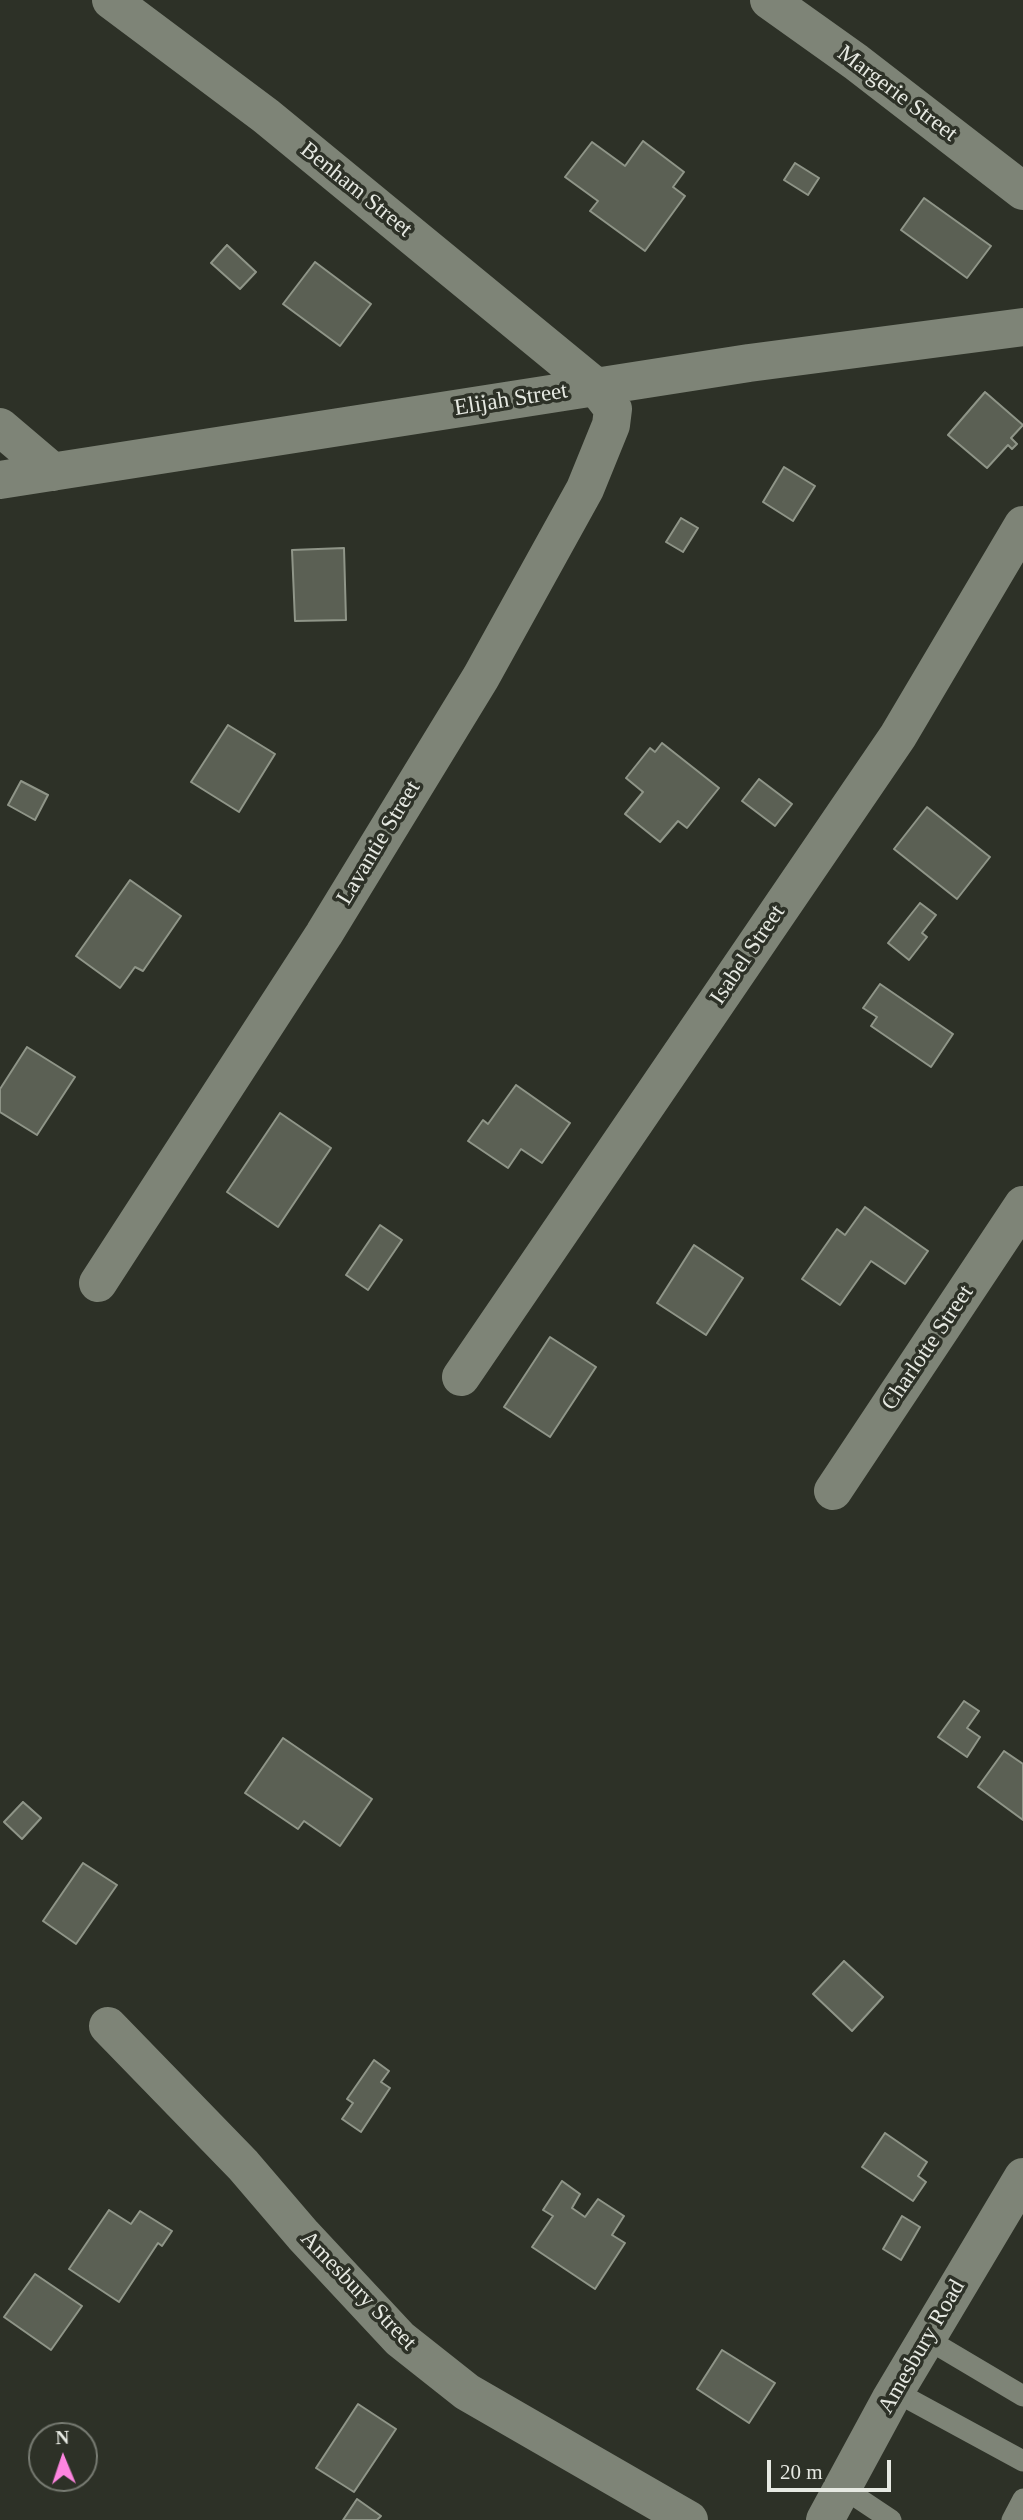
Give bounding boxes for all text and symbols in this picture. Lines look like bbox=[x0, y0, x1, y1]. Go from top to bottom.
street label: Margerie Street bbox=[831, 40, 963, 148]
street label: Benham Street bbox=[294, 136, 418, 244]
street label: Elijah Street bbox=[452, 377, 570, 423]
street label: Lavantie Street bbox=[331, 776, 427, 910]
street label: Isabel Street bbox=[705, 900, 791, 1010]
street label: Charlotte Street bbox=[876, 1280, 980, 1416]
street label: Amesbury Street bbox=[294, 2226, 422, 2356]
street label: Amesbury Road bbox=[873, 2275, 971, 2419]
north arrow bbox=[28, 2422, 98, 2492]
text: N bbox=[55, 2427, 70, 2448]
scale bar bbox=[771, 2446, 895, 2490]
text: 20 m bbox=[780, 2460, 823, 2484]

